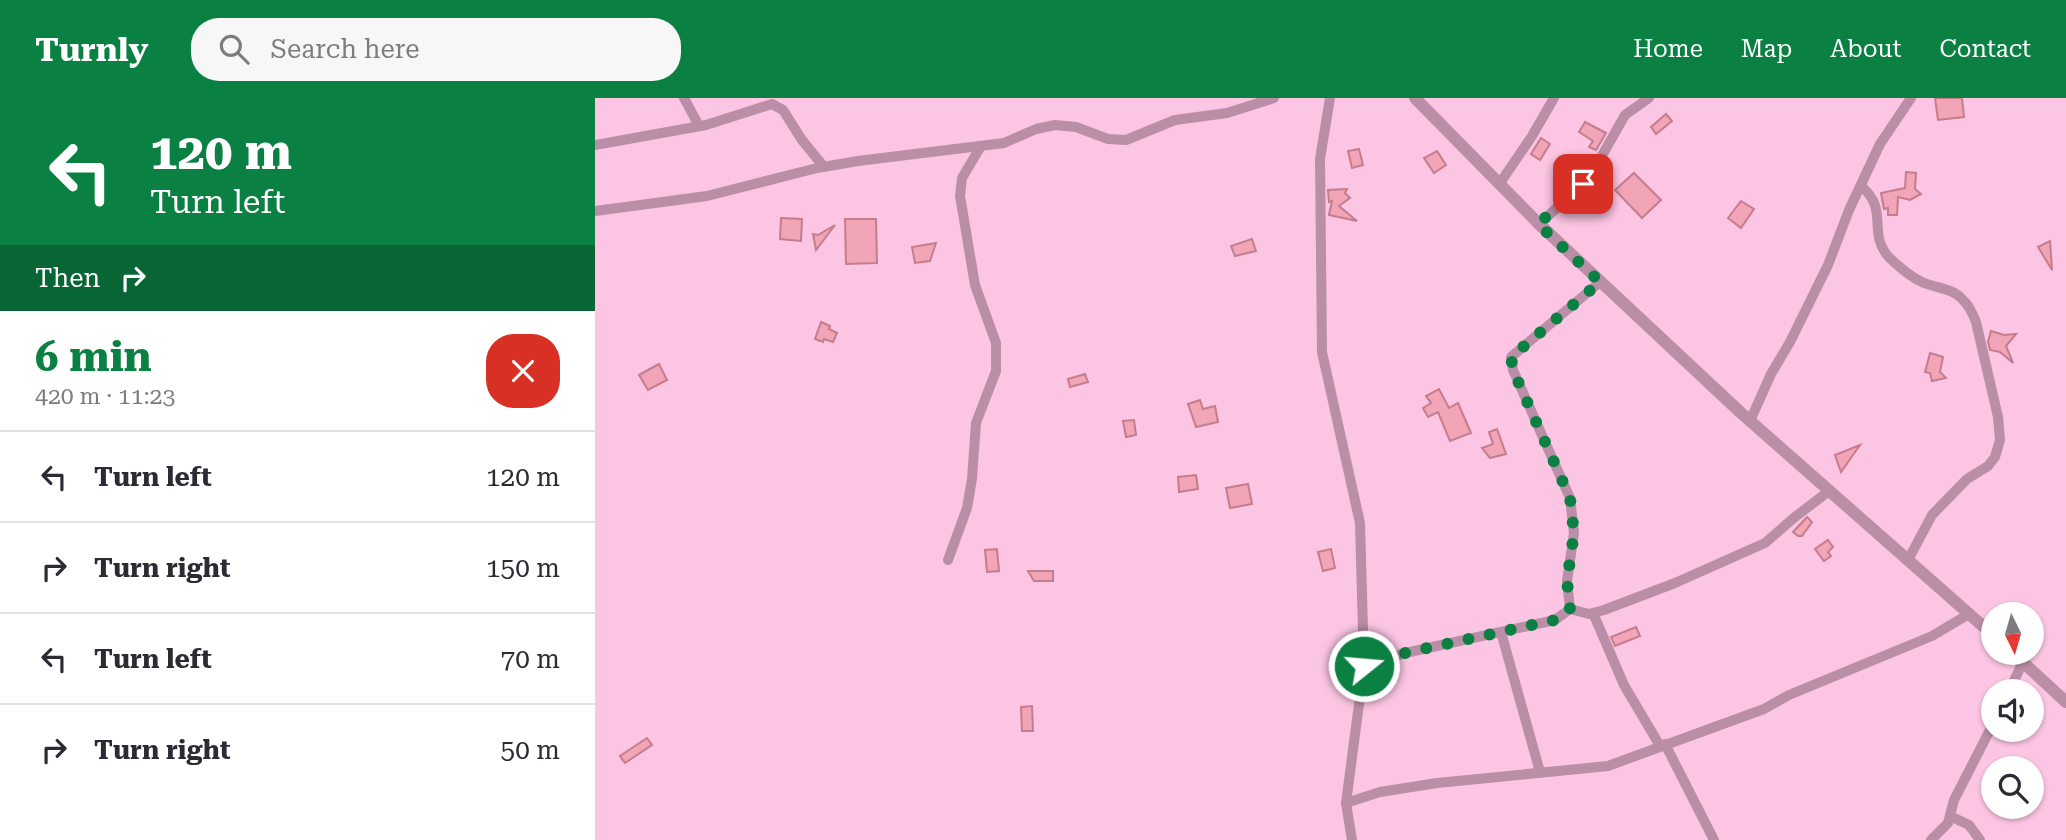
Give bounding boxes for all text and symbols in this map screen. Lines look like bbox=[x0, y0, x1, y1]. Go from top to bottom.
search box bbox=[191, 18, 681, 81]
text: Turnly bbox=[35, 30, 149, 69]
icon: search bbox=[215, 30, 253, 68]
text: Search here bbox=[271, 34, 419, 64]
text: Home bbox=[1633, 35, 1703, 63]
text: Map bbox=[1741, 35, 1792, 63]
text: About bbox=[1830, 35, 1901, 63]
text: Contact bbox=[1939, 35, 2031, 63]
text: 120 m bbox=[150, 124, 292, 181]
icon: left bbox=[35, 126, 126, 217]
pin bbox=[1553, 154, 1613, 214]
icon: arrive bbox=[1564, 165, 1602, 203]
text: Turn left bbox=[150, 183, 285, 221]
icon: right bbox=[114, 259, 152, 297]
text: Then bbox=[35, 263, 100, 293]
text: 6 min bbox=[35, 332, 152, 381]
button: close bbox=[486, 334, 560, 408]
text: 420 m · 11:23 bbox=[35, 383, 175, 410]
icon: left bbox=[35, 458, 73, 496]
text: Turn left bbox=[94, 462, 212, 492]
text: 120 m bbox=[486, 462, 560, 492]
icon: right bbox=[35, 549, 73, 587]
text: Turn right bbox=[94, 553, 230, 583]
text: 150 m bbox=[486, 553, 560, 583]
north arrow bbox=[1981, 602, 2044, 665]
map controls bbox=[1981, 602, 2044, 819]
position arrow bbox=[1327, 629, 1401, 703]
icon: left bbox=[35, 640, 73, 678]
text: Turn left bbox=[94, 644, 212, 674]
text: 70 m bbox=[501, 644, 560, 674]
button: sound bbox=[1981, 679, 2044, 742]
icon: right bbox=[35, 731, 73, 769]
text: Turn right bbox=[94, 735, 230, 765]
text: 50 m bbox=[501, 735, 560, 765]
button: search bbox=[1981, 756, 2044, 819]

